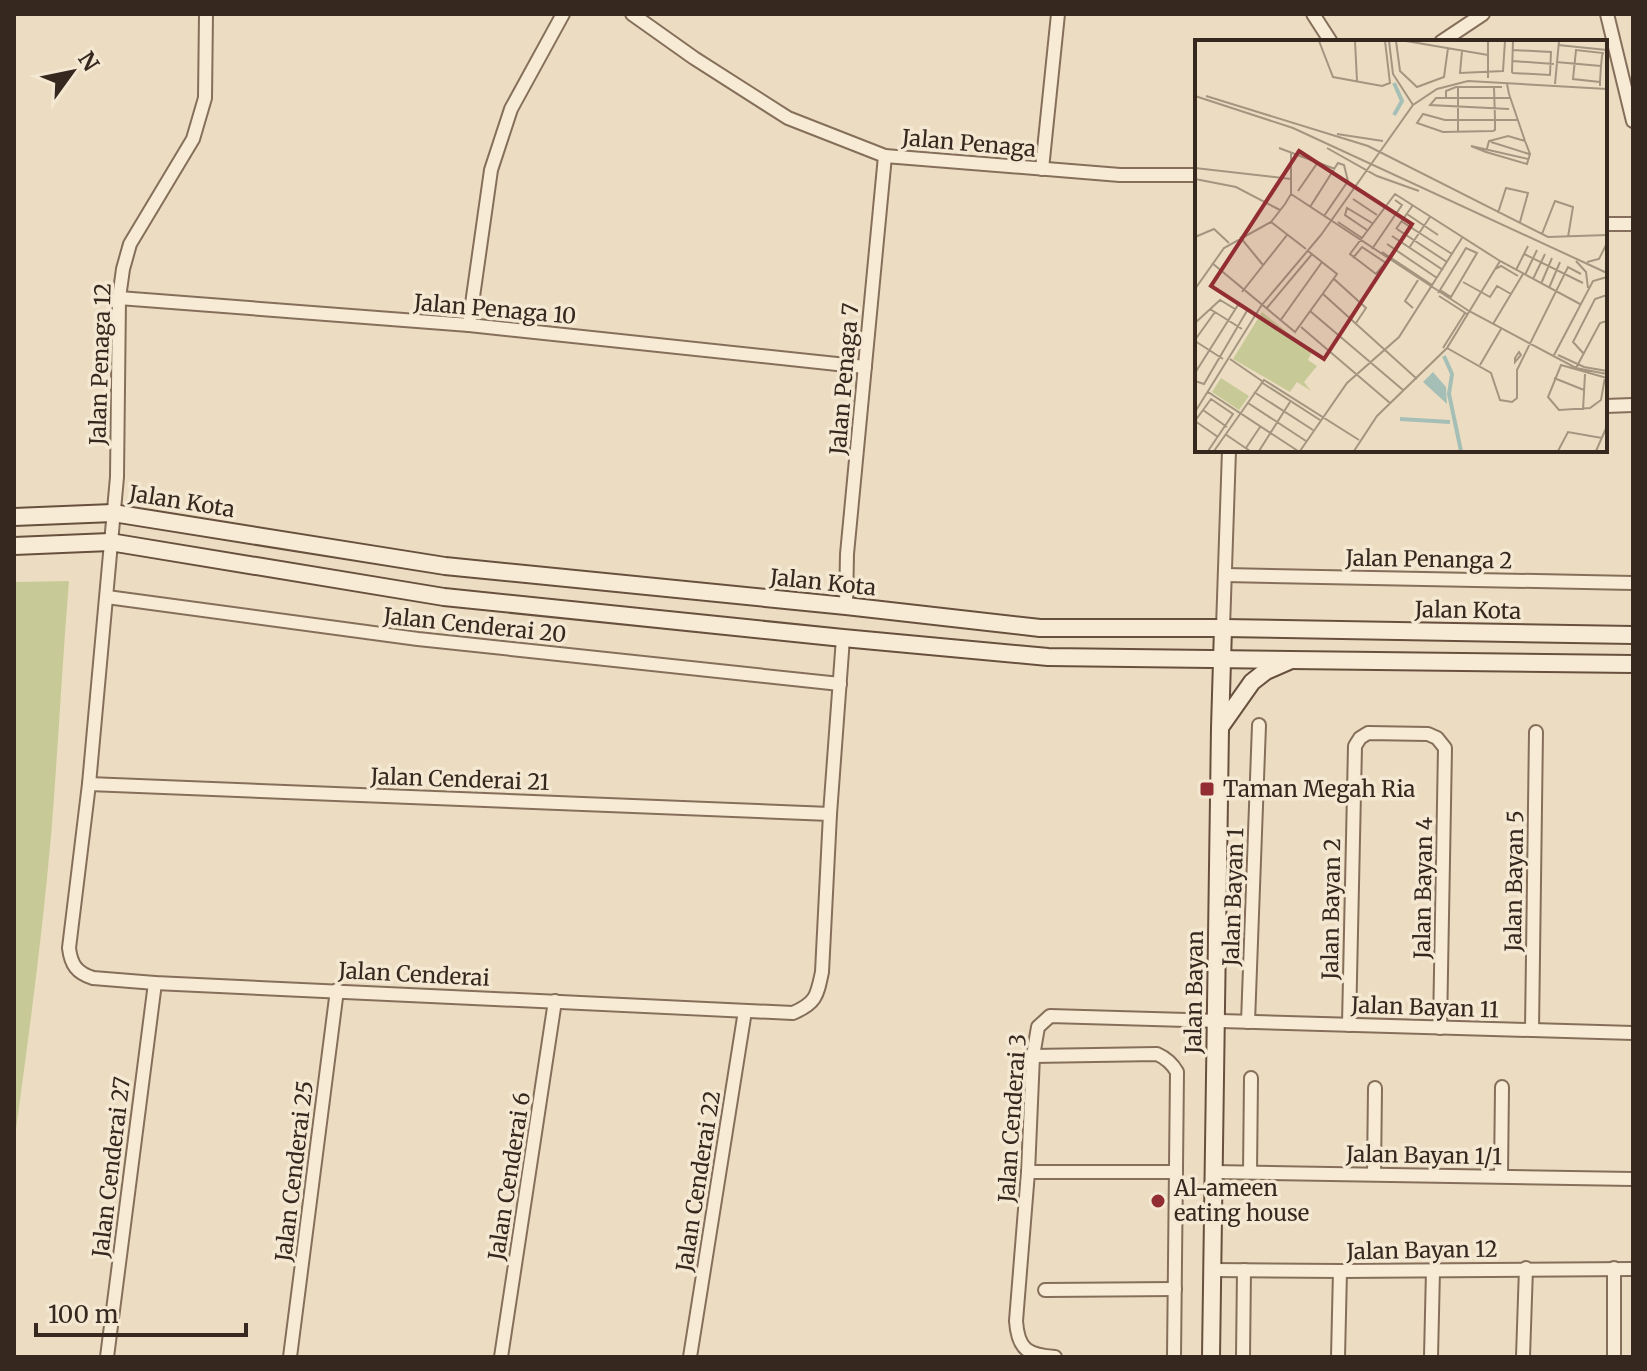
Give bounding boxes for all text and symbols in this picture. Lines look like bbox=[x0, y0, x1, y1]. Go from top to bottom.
north arrow bbox=[32, 32, 112, 112]
inset map bbox=[1195, 40, 1607, 452]
text: N bbox=[72, 46, 106, 77]
street label: Jalan Penaga bbox=[900, 123, 1037, 163]
street label: Jalan Penaga 12 bbox=[83, 282, 117, 447]
street label: Jalan Penaga 10 bbox=[412, 288, 577, 330]
street label: Jalan Penaga 7 bbox=[823, 302, 865, 457]
street label: Jalan Kota bbox=[126, 479, 237, 523]
street label: Jalan Penanga 2 bbox=[1344, 544, 1513, 574]
street label: Jalan Kota bbox=[768, 562, 878, 602]
street label: Jalan Kota bbox=[1413, 595, 1522, 625]
street label: Jalan Cenderai 20 bbox=[381, 601, 568, 649]
street label: Jalan Cenderai 21 bbox=[369, 762, 550, 796]
place label: Taman Megah Ria bbox=[1223, 775, 1415, 803]
marker: Taman Megah Ria bbox=[1198, 780, 1216, 798]
street label: Jalan Bayan 5 bbox=[1499, 810, 1529, 953]
street label: Jalan Bayan 4 bbox=[1408, 816, 1438, 960]
street label: Jalan Bayan 1 bbox=[1217, 827, 1249, 968]
street label: Jalan Bayan 2 bbox=[1316, 838, 1346, 981]
street label: Jalan Bayan bbox=[1179, 930, 1209, 1055]
street label: Jalan Cenderai bbox=[337, 956, 490, 992]
street label: Jalan Bayan 11 bbox=[1350, 990, 1499, 1024]
street label: Jalan Cenderai 3 bbox=[992, 1033, 1032, 1204]
street label: Jalan Cenderai 27 bbox=[86, 1075, 136, 1260]
street label: Jalan Cenderai 25 bbox=[269, 1079, 319, 1264]
street label: Jalan Cenderai 22 bbox=[670, 1089, 726, 1274]
street label: Jalan Cenderai 6 bbox=[482, 1090, 536, 1263]
street label: Jalan Bayan 1/1 bbox=[1345, 1140, 1502, 1170]
place label: Al-ameen eating house bbox=[1173, 1174, 1309, 1227]
marker: Al-ameen eating house bbox=[1149, 1192, 1167, 1210]
street label: Jalan Bayan 12 bbox=[1345, 1235, 1498, 1265]
scale bar bbox=[36, 1287, 246, 1337]
text: 100 m bbox=[48, 1299, 119, 1330]

